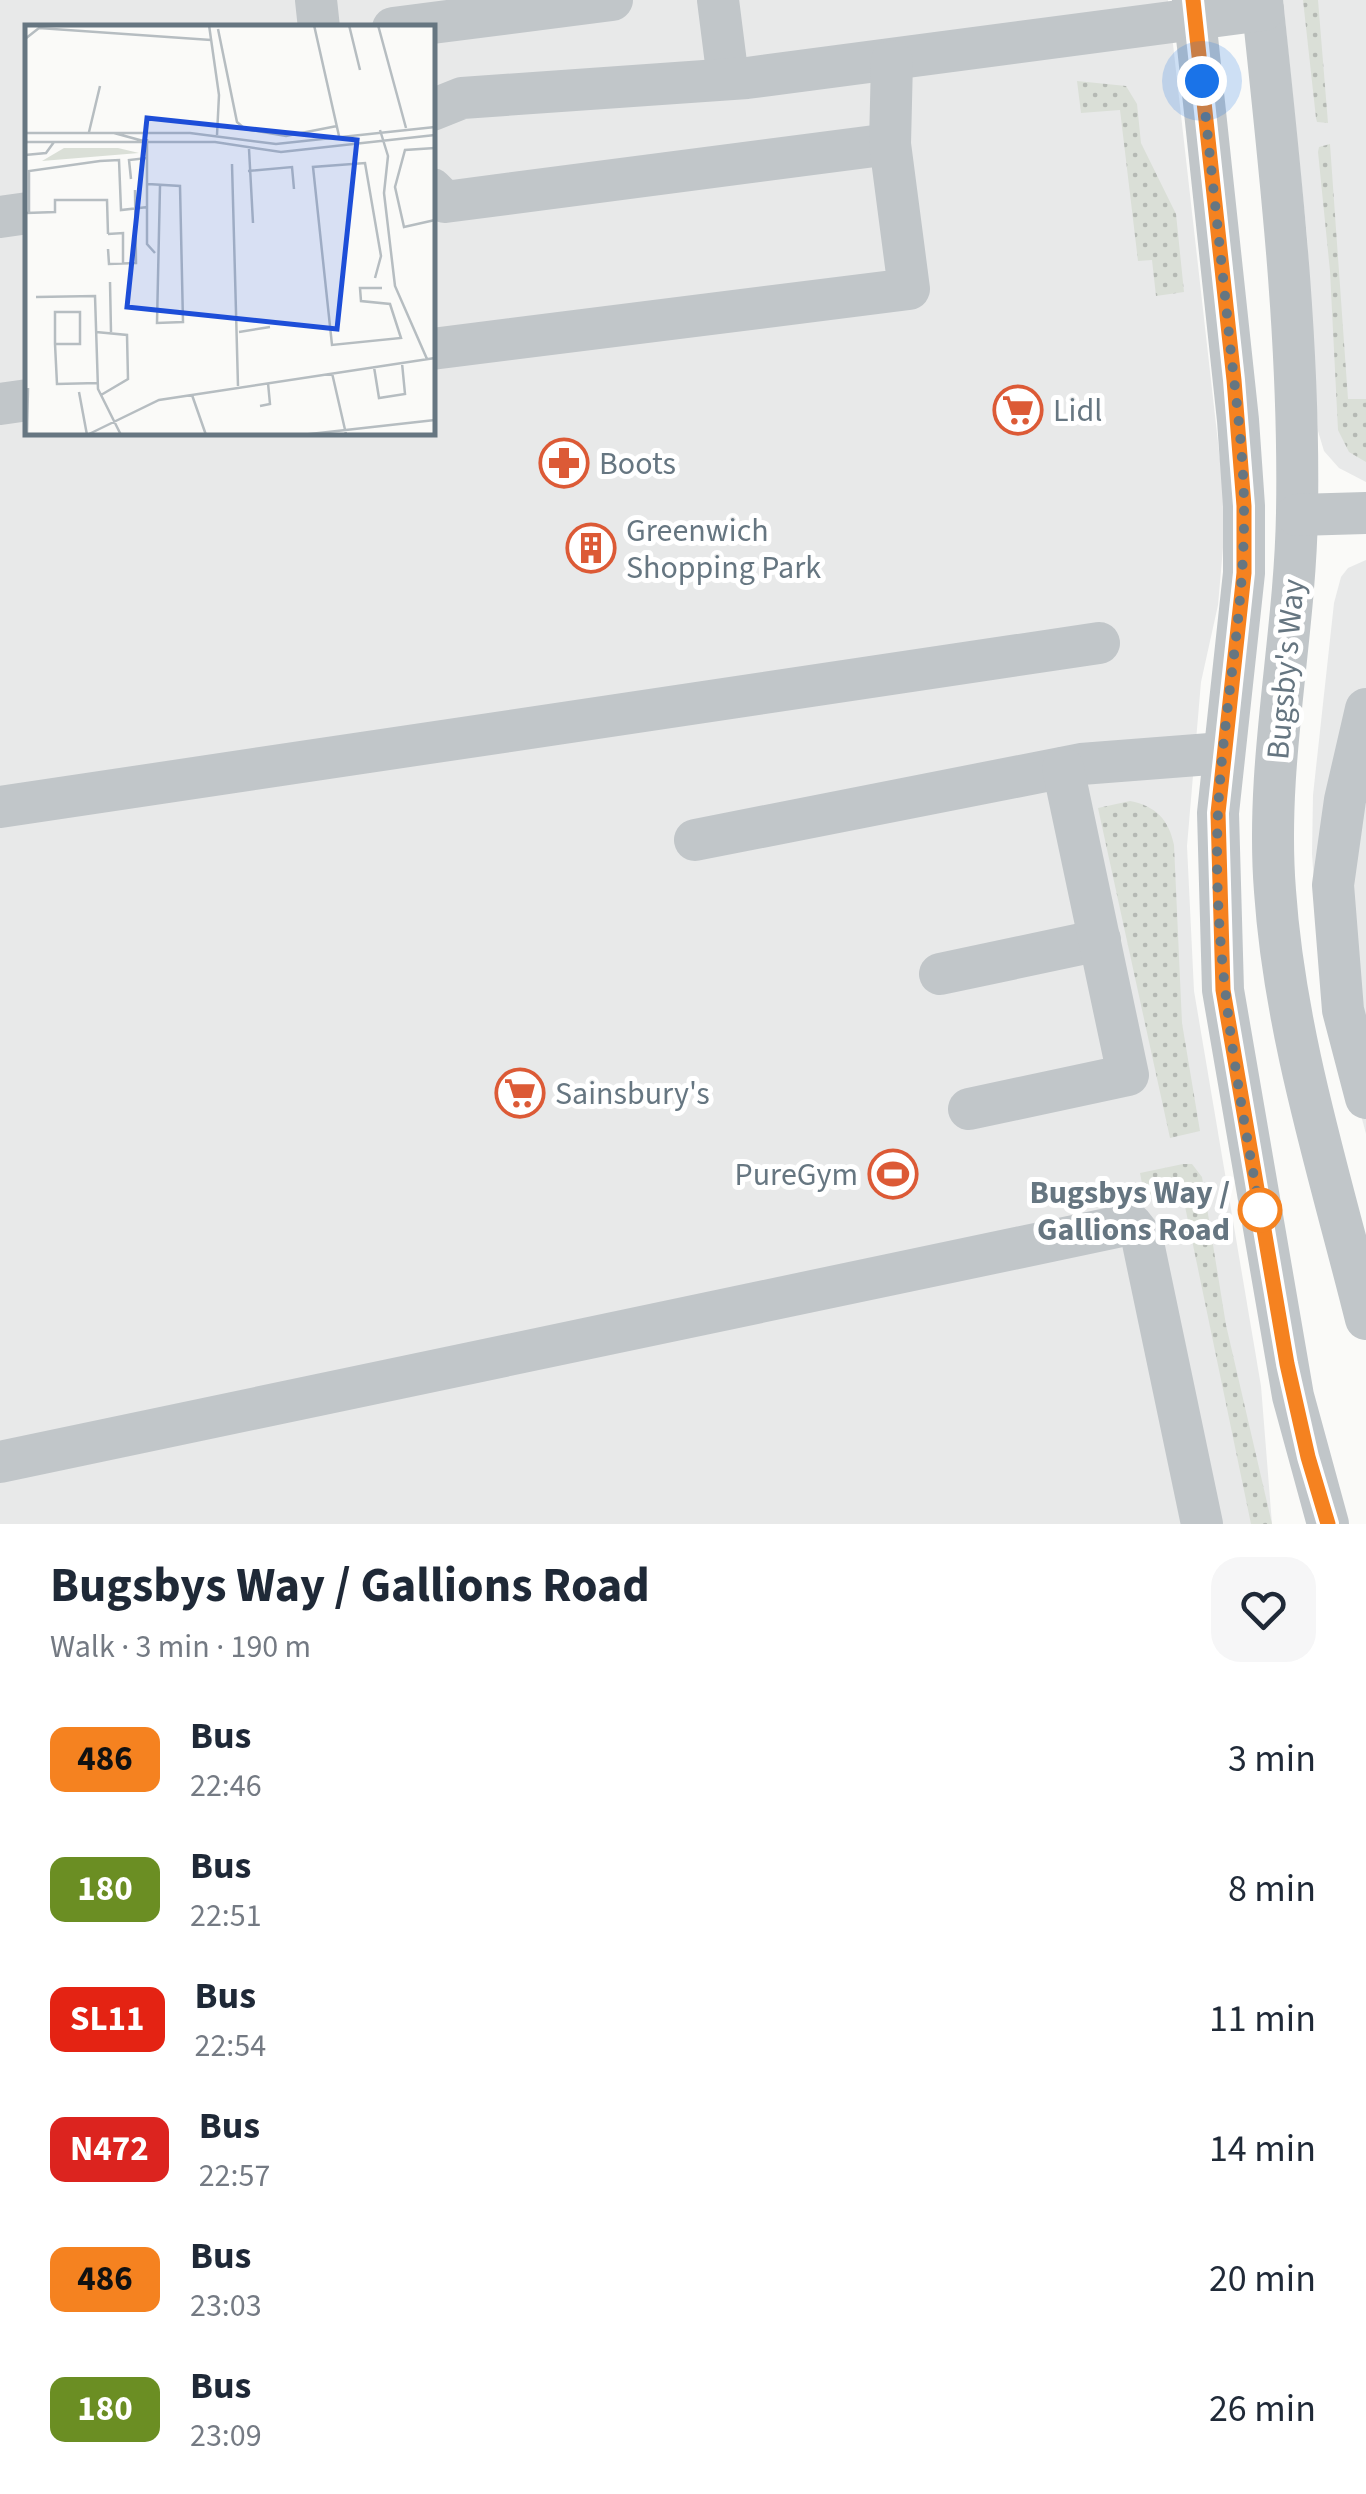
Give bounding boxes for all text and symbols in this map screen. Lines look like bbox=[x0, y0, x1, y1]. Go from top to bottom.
inset map bbox=[25, 25, 435, 435]
your location bbox=[1177, 56, 1227, 106]
supermarket icon: Lidl bbox=[992, 384, 1044, 436]
place label: Lidl bbox=[1053, 388, 1102, 434]
pharmacy icon: Boots bbox=[538, 437, 590, 489]
place label: Boots bbox=[599, 441, 676, 487]
place label: Greenwich Shopping Park bbox=[626, 508, 821, 591]
building icon: Greenwich Shopping Park bbox=[565, 522, 617, 574]
street label: Bugsby's Way bbox=[1255, 577, 1317, 761]
supermarket icon: Sainsbury's bbox=[494, 1067, 546, 1119]
place label: Sainsbury's bbox=[555, 1071, 710, 1117]
sports icon: PureGym bbox=[867, 1148, 919, 1200]
place label: PureGym bbox=[735, 1152, 858, 1198]
place label: Bugsbys Way / Gallions Road bbox=[1029, 1170, 1230, 1253]
marker: Bugsbys Way / Gallions Road bbox=[1239, 1189, 1281, 1231]
text: Bugsbys Way / Gallions Road bbox=[50, 1552, 650, 1620]
button: heart bbox=[1211, 1557, 1316, 1662]
text: Walk · 3 min · 190 m bbox=[50, 1624, 311, 1670]
text: Bus bbox=[190, 1709, 251, 1763]
text: 3 min bbox=[1228, 1732, 1316, 1786]
text: 486 bbox=[77, 1734, 133, 1784]
text: 22:46 bbox=[190, 1763, 262, 1809]
text: Bus bbox=[190, 1839, 251, 1893]
text: 8 min bbox=[1228, 1862, 1316, 1916]
text: 180 bbox=[77, 1864, 133, 1914]
text: 22:51 bbox=[190, 1893, 262, 1939]
text: Bus bbox=[195, 1969, 256, 2023]
text: 11 min bbox=[1209, 1992, 1316, 2046]
text: SL11 bbox=[70, 1994, 145, 2044]
text: 22:54 bbox=[195, 2023, 266, 2069]
text: Bus bbox=[199, 2099, 260, 2153]
text: 14 min bbox=[1209, 2122, 1316, 2176]
text: N472 bbox=[70, 2124, 149, 2174]
text: 22:57 bbox=[199, 2153, 270, 2199]
text: Bus bbox=[190, 2229, 251, 2283]
text: 20 min bbox=[1209, 2252, 1316, 2306]
text: 486 bbox=[77, 2254, 133, 2304]
text: 23:03 bbox=[190, 2283, 262, 2329]
text: Bus bbox=[190, 2359, 251, 2413]
text: 26 min bbox=[1209, 2382, 1316, 2436]
text: 180 bbox=[77, 2384, 133, 2434]
text: 23:09 bbox=[190, 2413, 262, 2459]

